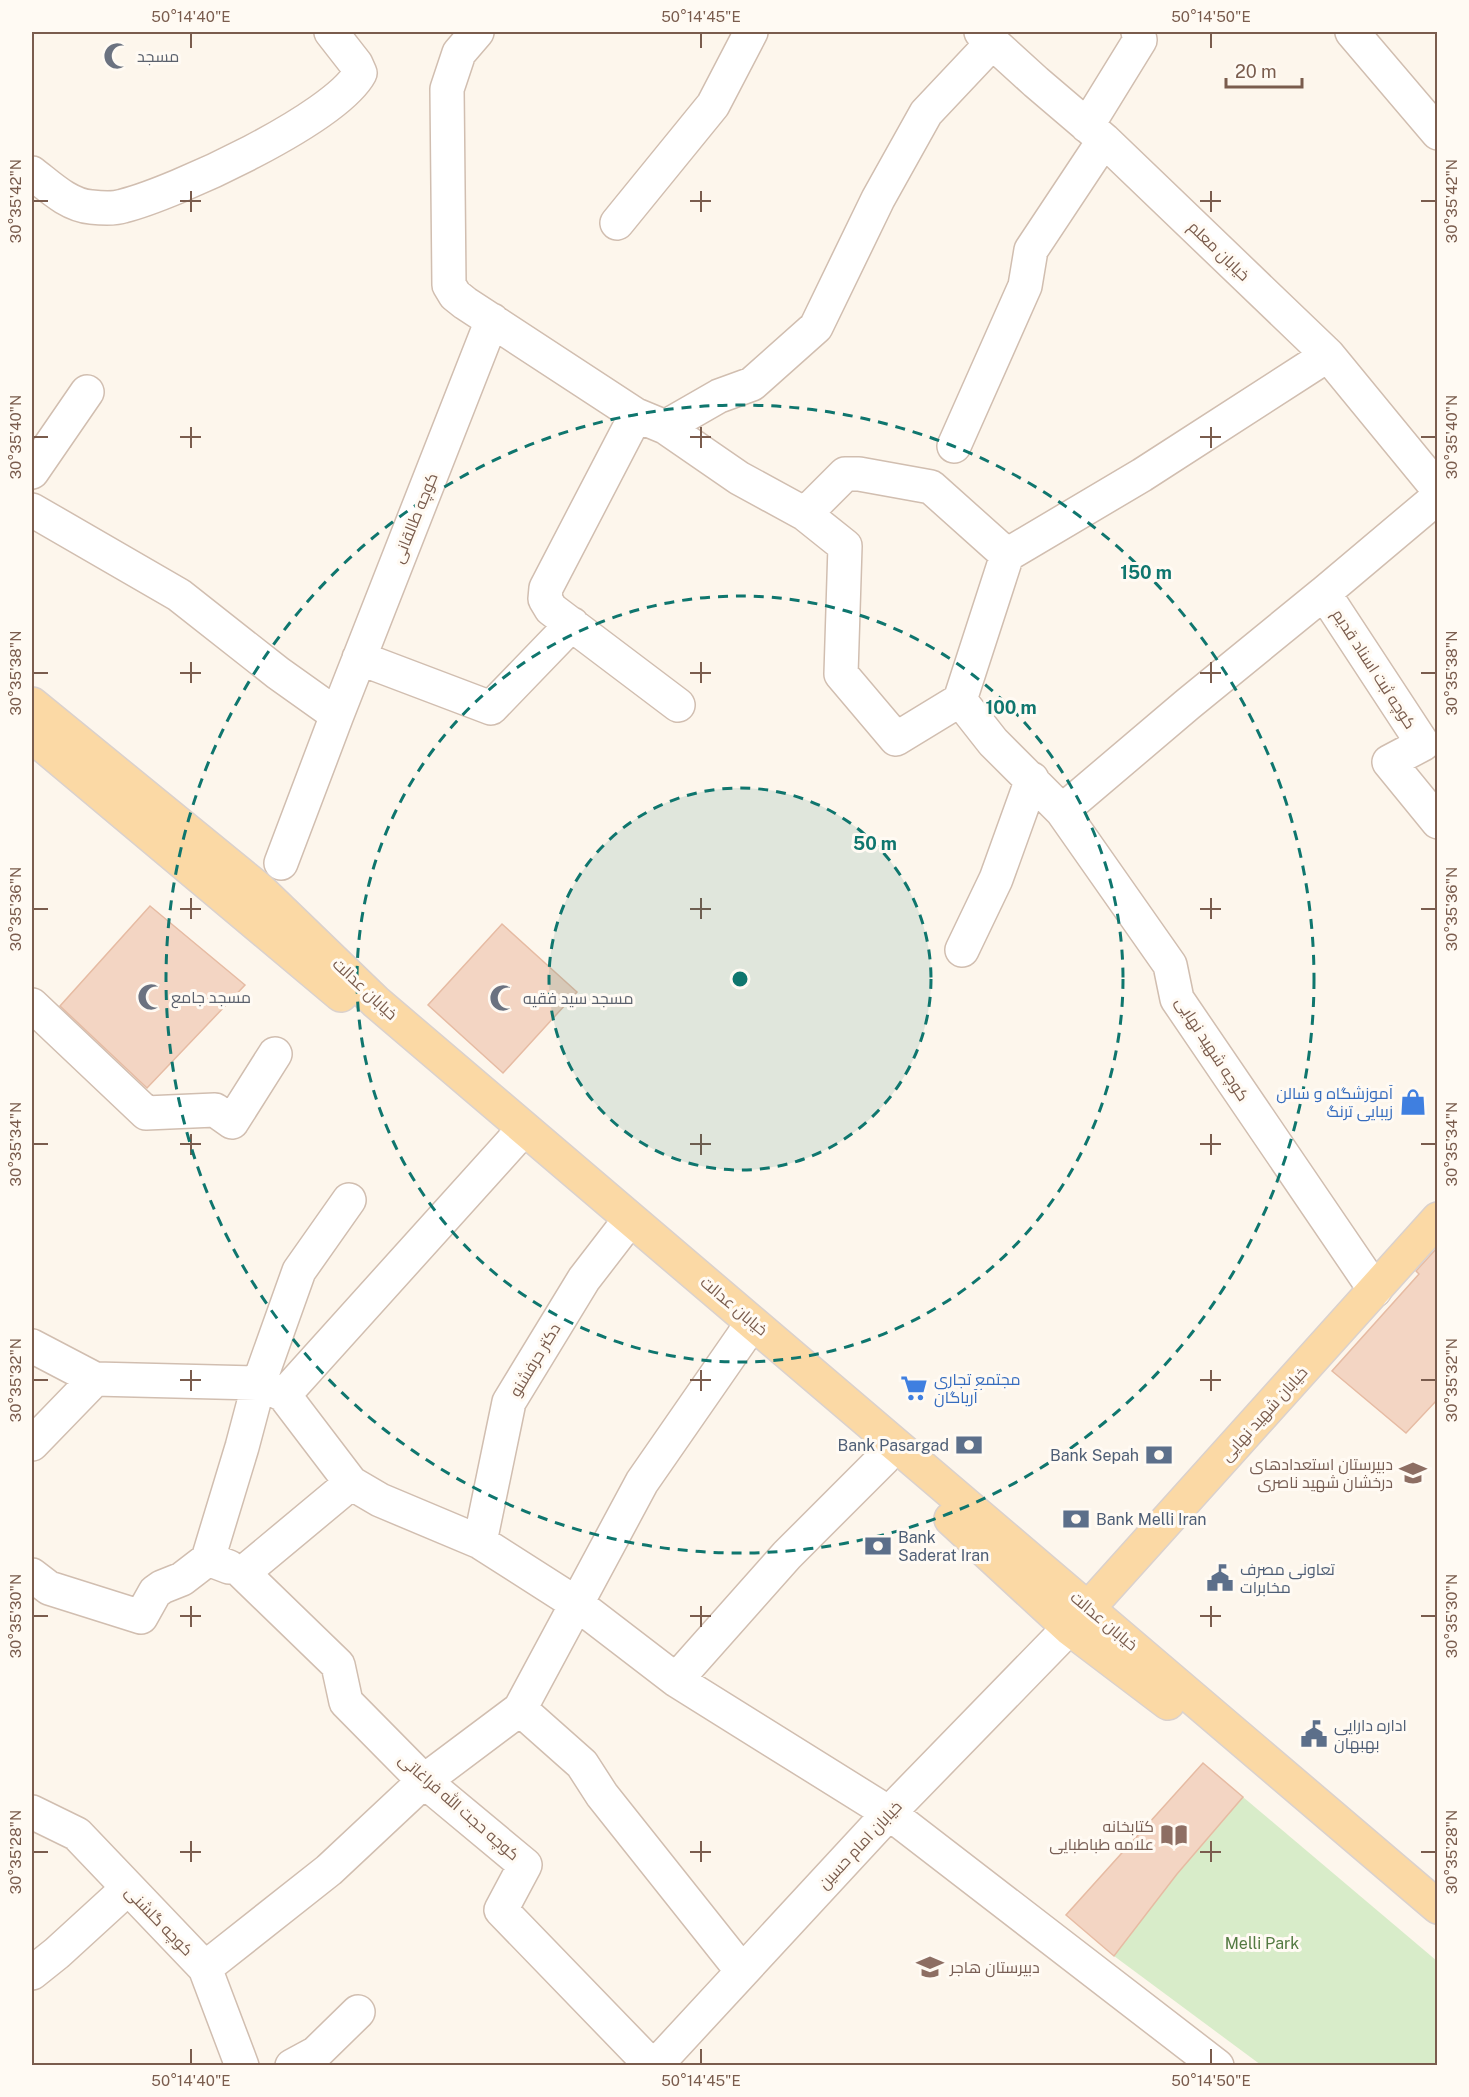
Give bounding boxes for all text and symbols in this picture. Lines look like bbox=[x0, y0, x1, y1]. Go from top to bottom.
text: 50°14'40"E bbox=[151, 8, 231, 25]
text: 50°14'45"E bbox=[661, 8, 741, 25]
text: 50°14'50"E bbox=[1171, 8, 1251, 25]
mosque icon: مسجد bbox=[102, 41, 132, 71]
place label: مسجد bbox=[137, 47, 179, 66]
scale bar bbox=[1226, 51, 1302, 89]
text: 20 m bbox=[1235, 61, 1277, 82]
text: 30°35'42"N bbox=[7, 159, 24, 243]
text: 30°35'42"N bbox=[1443, 159, 1460, 243]
street label: خیابان معلم bbox=[1183, 217, 1254, 286]
text: 30°35'40"N bbox=[7, 395, 24, 479]
text: 30°35'40"N bbox=[1443, 395, 1460, 479]
street label: کوچه طالقانی bbox=[388, 470, 444, 567]
text: 150 m bbox=[1120, 562, 1172, 583]
street label: کوچه ثبت اسناد قدیم bbox=[1327, 606, 1420, 733]
text: 30°35'38"N bbox=[7, 630, 24, 716]
text: 30°35'38"N bbox=[1443, 630, 1460, 716]
text: 100 m bbox=[985, 697, 1037, 718]
text: 50 m bbox=[853, 833, 897, 854]
text: 30°35'36"N bbox=[7, 867, 24, 951]
text: 30°35'36"N bbox=[1443, 867, 1460, 951]
street label: خیابان عدالت bbox=[328, 954, 401, 1025]
centre of rings bbox=[730, 969, 750, 989]
mosque icon: مسجد جامع bbox=[136, 982, 166, 1012]
mosque icon: مسجد سید فقیه bbox=[488, 983, 518, 1013]
place label: مسجد جامع bbox=[171, 988, 251, 1009]
place label: مسجد سید فقیه bbox=[523, 989, 633, 1008]
street label: کوچه شهید نهایی bbox=[1170, 993, 1253, 1106]
place label: آموزشگاه و سالن زیبایی ترنگ bbox=[1276, 1084, 1394, 1122]
shop icon: آموزشگاه و سالن زیبایی ترنگ bbox=[1398, 1087, 1428, 1117]
text: 30°35'34"N bbox=[7, 1102, 24, 1186]
text: 30°35'34"N bbox=[1443, 1102, 1460, 1186]
street label: خیابان عدالت bbox=[696, 1272, 771, 1340]
street label: دکتر حرفشنو bbox=[506, 1320, 564, 1400]
text: 30°35'32"N bbox=[7, 1338, 24, 1422]
text: 30°35'32"N bbox=[1443, 1338, 1460, 1422]
street label: خیابان شهید نهایی bbox=[1217, 1363, 1312, 1466]
place label: مجتمع تجاری آریاگان bbox=[934, 1370, 1021, 1408]
supermarket icon: مجتمع تجاری آریاگان bbox=[899, 1373, 929, 1403]
bank icon: Bank Pasargad bbox=[954, 1430, 984, 1460]
place label: Bank Pasargad bbox=[837, 1436, 949, 1455]
bank icon: Bank Sepah bbox=[1144, 1440, 1174, 1470]
place label: Bank Sepah bbox=[1050, 1446, 1139, 1465]
place label: دبیرستان استعدادهای درخشان شهید ناصری bbox=[1249, 1455, 1393, 1493]
school or university icon: دبیرستان استعدادهای درخشان شهید ناصری bbox=[1398, 1458, 1428, 1488]
bank icon: Bank Melli Iran bbox=[1061, 1504, 1091, 1534]
place label: Bank Melli Iran bbox=[1096, 1510, 1207, 1529]
place label: Bank Saderat Iran bbox=[898, 1528, 989, 1565]
bank icon: Bank Saderat Iran bbox=[863, 1531, 893, 1561]
place label: تعاونی مصرف مخابرات bbox=[1240, 1560, 1336, 1597]
public building icon: تعاونی مصرف مخابرات bbox=[1205, 1563, 1235, 1593]
text: 30°35'30"N bbox=[7, 1574, 24, 1658]
text: 30°35'30"N bbox=[1443, 1574, 1460, 1658]
street label: خیابان عدالت bbox=[1066, 1587, 1141, 1655]
place label: اداره دارایی بهبهان bbox=[1334, 1716, 1407, 1754]
public building icon: اداره دارایی بهبهان bbox=[1299, 1719, 1329, 1749]
street label: کوچه حجت الله فراغاتی bbox=[394, 1749, 524, 1866]
street label: خیابان امام حسین bbox=[814, 1797, 907, 1894]
text: 30°35'28"N bbox=[7, 1810, 24, 1894]
text: 30°35'28"N bbox=[1443, 1810, 1460, 1894]
place label: کتابخانه علامه طباطبایی bbox=[1049, 1817, 1154, 1855]
library icon: کتابخانه علامه طباطبایی bbox=[1159, 1820, 1189, 1850]
street label: کوچه گلشنی bbox=[120, 1882, 197, 1961]
park label: Melli Park bbox=[1225, 1934, 1299, 1953]
school or university icon: دبیرستان هاجر bbox=[915, 1952, 945, 1982]
place label: دبیرستان هاجر bbox=[949, 1958, 1040, 1978]
text: 50°14'40"E bbox=[151, 2072, 231, 2089]
text: 50°14'45"E bbox=[661, 2072, 741, 2089]
text: 50°14'50"E bbox=[1171, 2072, 1251, 2089]

